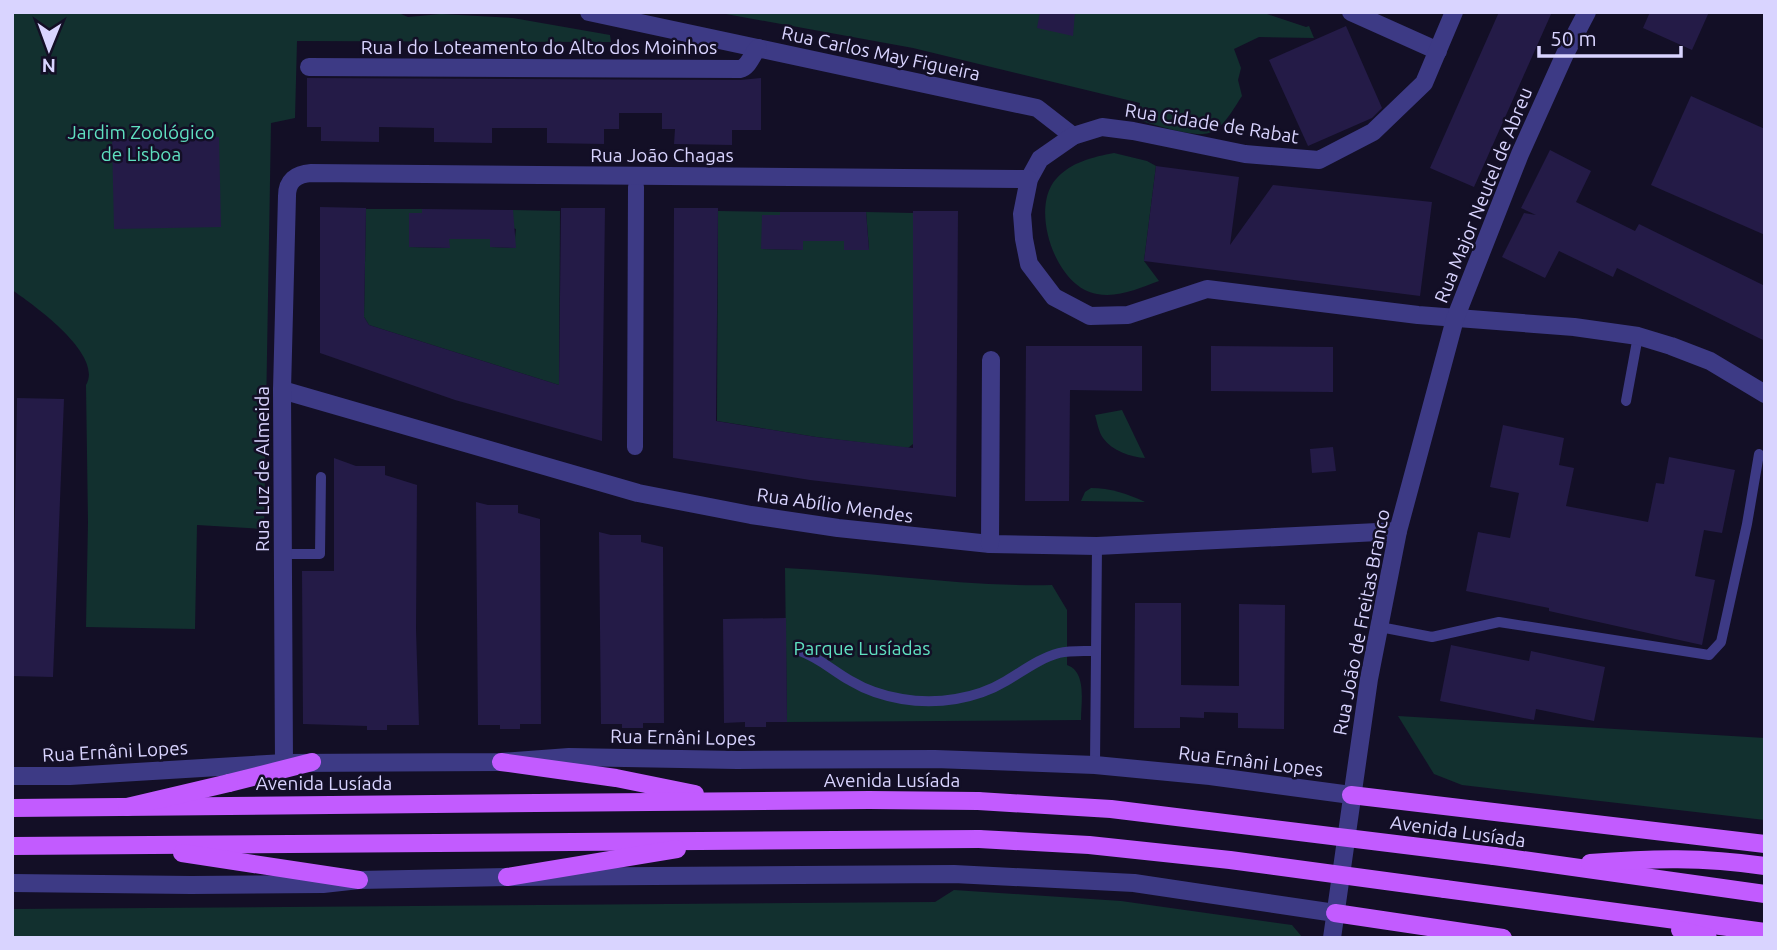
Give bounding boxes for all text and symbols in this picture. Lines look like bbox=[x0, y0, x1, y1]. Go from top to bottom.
north arrow bbox=[14, 14, 84, 84]
scale bar bbox=[1539, 14, 1681, 58]
street label: Rua Carlos May Figueira bbox=[780, 21, 982, 85]
text: 50 m bbox=[1550, 26, 1597, 50]
street label: Rua I do Loteamento do Alto dos Moinhos bbox=[361, 36, 717, 58]
text: N bbox=[41, 55, 56, 77]
street label: Rua Major Neutel de Abreu bbox=[1430, 84, 1536, 306]
street label: Rua Cidade de Rabat bbox=[1123, 98, 1301, 148]
park label: Jardim Zoológico de Lisboa bbox=[67, 121, 215, 165]
street label: Rua João Chagas bbox=[590, 144, 734, 166]
street label: Rua Luz de Almeida bbox=[251, 386, 273, 552]
street label: Rua Abílio Mendes bbox=[755, 483, 915, 527]
street label: Rua João de Freitas Branco bbox=[1328, 507, 1394, 737]
park label: Parque Lusíadas bbox=[793, 637, 931, 659]
street label: Rua Ernâni Lopes bbox=[610, 725, 756, 749]
street label: Rua Ernâni Lopes bbox=[42, 736, 188, 766]
street label: Rua Ernâni Lopes bbox=[1177, 741, 1325, 781]
street label: Avenida Lusíada bbox=[824, 769, 960, 791]
street label: Avenida Lusíada bbox=[256, 772, 392, 794]
street label: Avenida Lusíada bbox=[1389, 811, 1527, 851]

